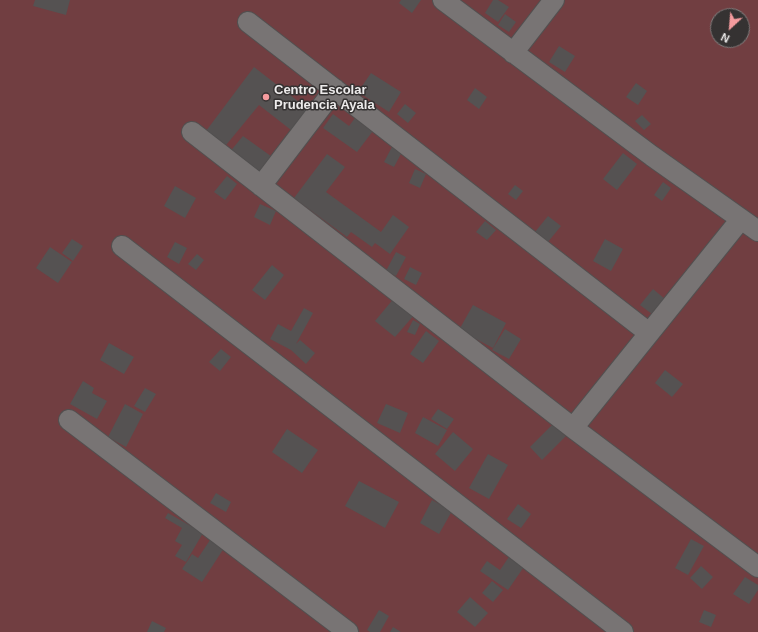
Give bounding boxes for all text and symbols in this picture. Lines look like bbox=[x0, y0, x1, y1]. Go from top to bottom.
north arrow bbox=[710, 8, 750, 48]
text: N bbox=[719, 31, 731, 45]
place label: Centro Escolar Prudencia Ayala bbox=[274, 82, 375, 113]
marker: Centro Escolar Prudencia Ayala bbox=[261, 92, 271, 102]

